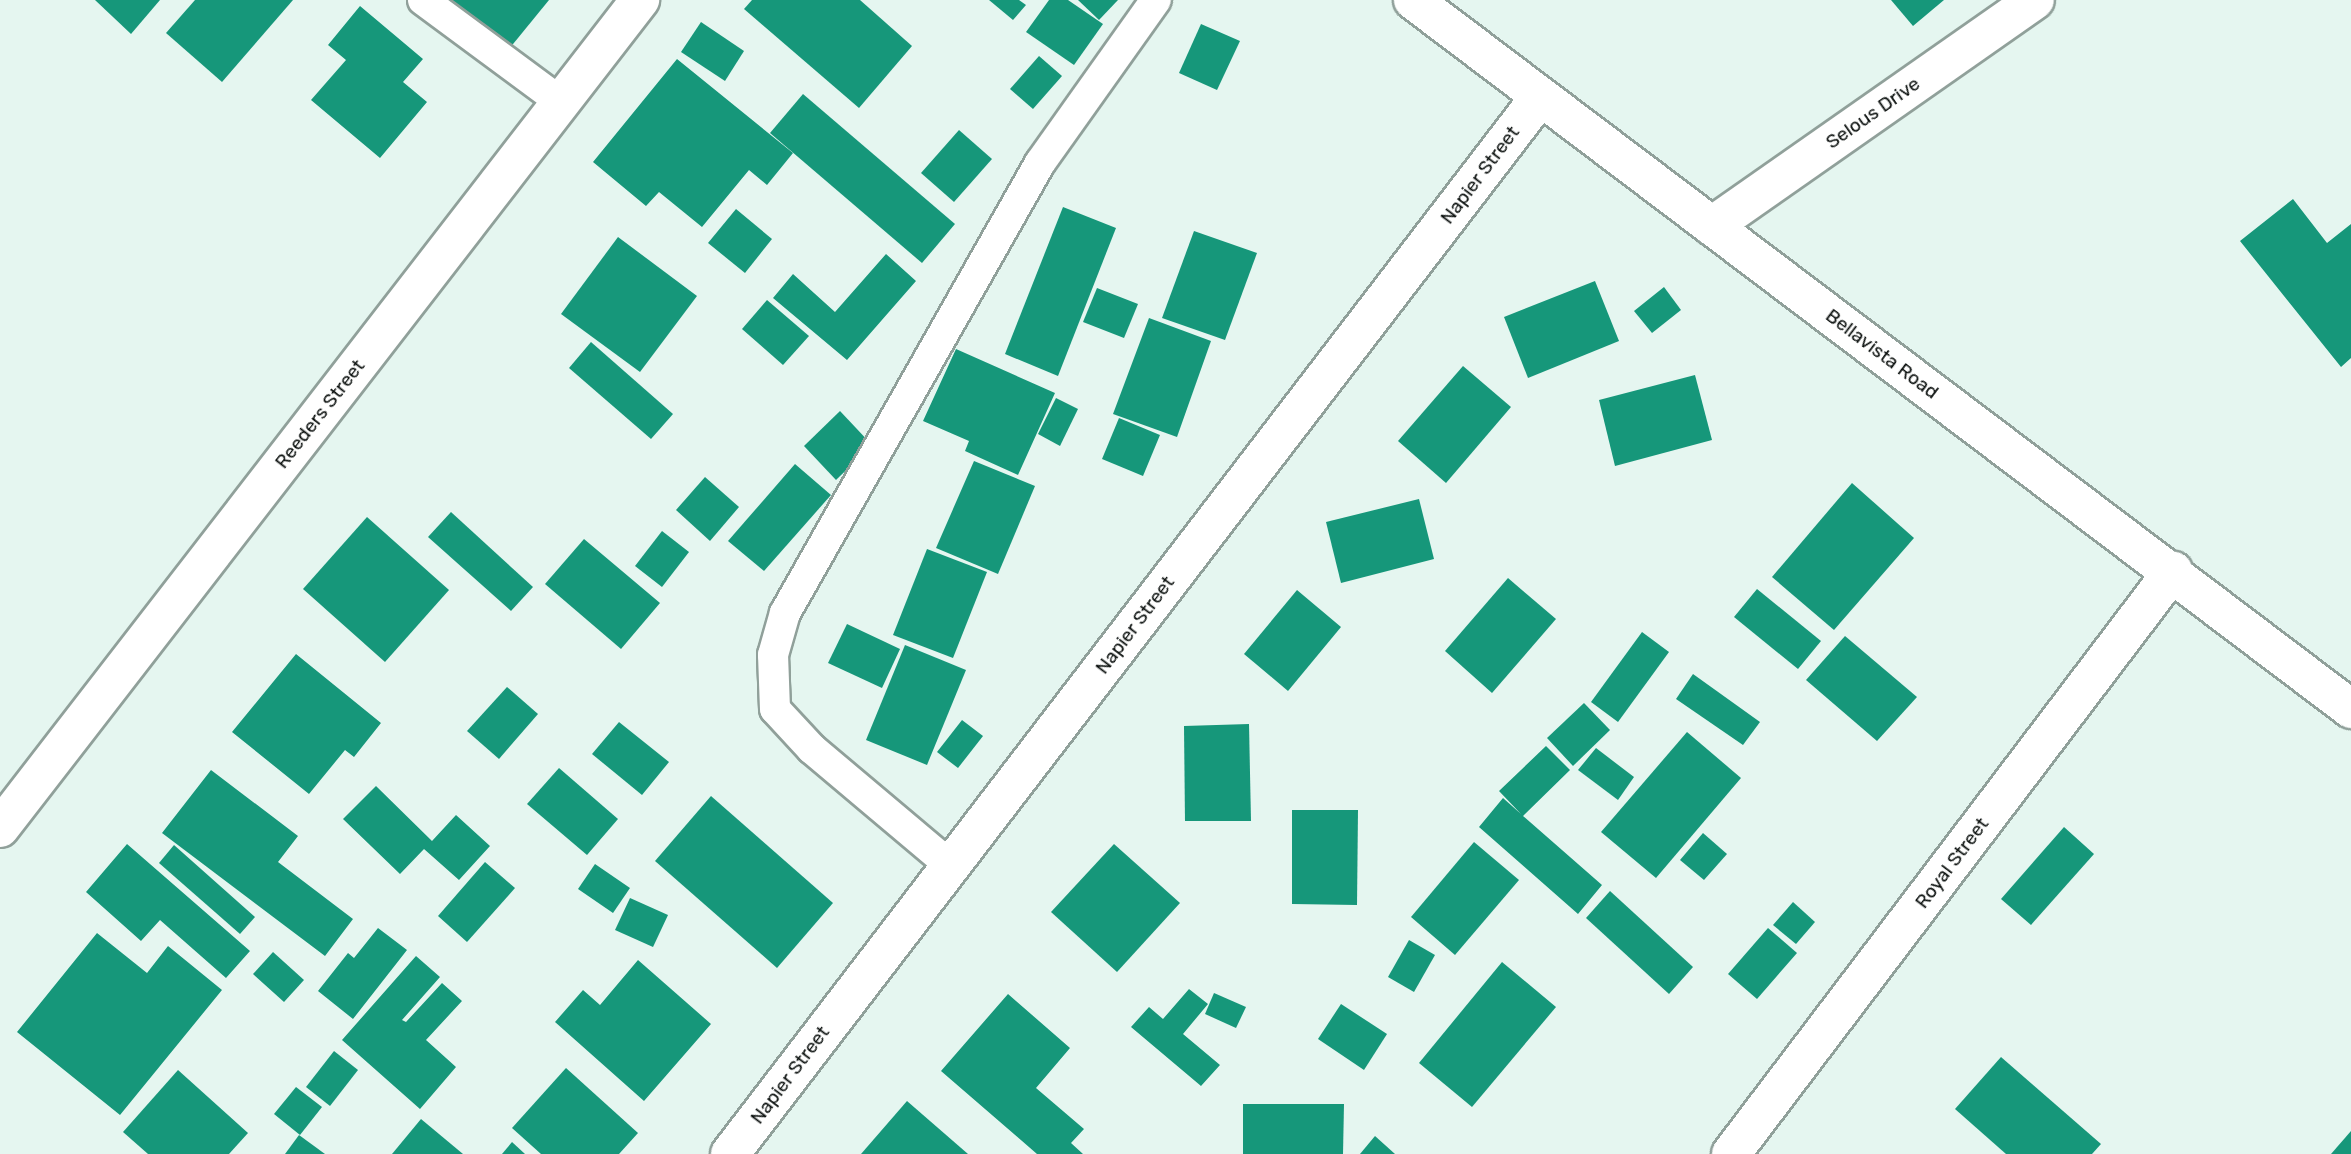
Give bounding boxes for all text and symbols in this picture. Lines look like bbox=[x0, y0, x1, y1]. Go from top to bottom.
street label: Selous Drive bbox=[1822, 72, 1924, 154]
street label: Napier Street bbox=[1436, 121, 1524, 229]
street label: Bellavista Road bbox=[1821, 304, 1943, 404]
street label: Reeders Street bbox=[270, 355, 370, 473]
street label: Napier Street bbox=[1091, 571, 1179, 679]
street label: Royal Street bbox=[1910, 813, 1994, 913]
street label: Napier Street bbox=[746, 1021, 834, 1129]

